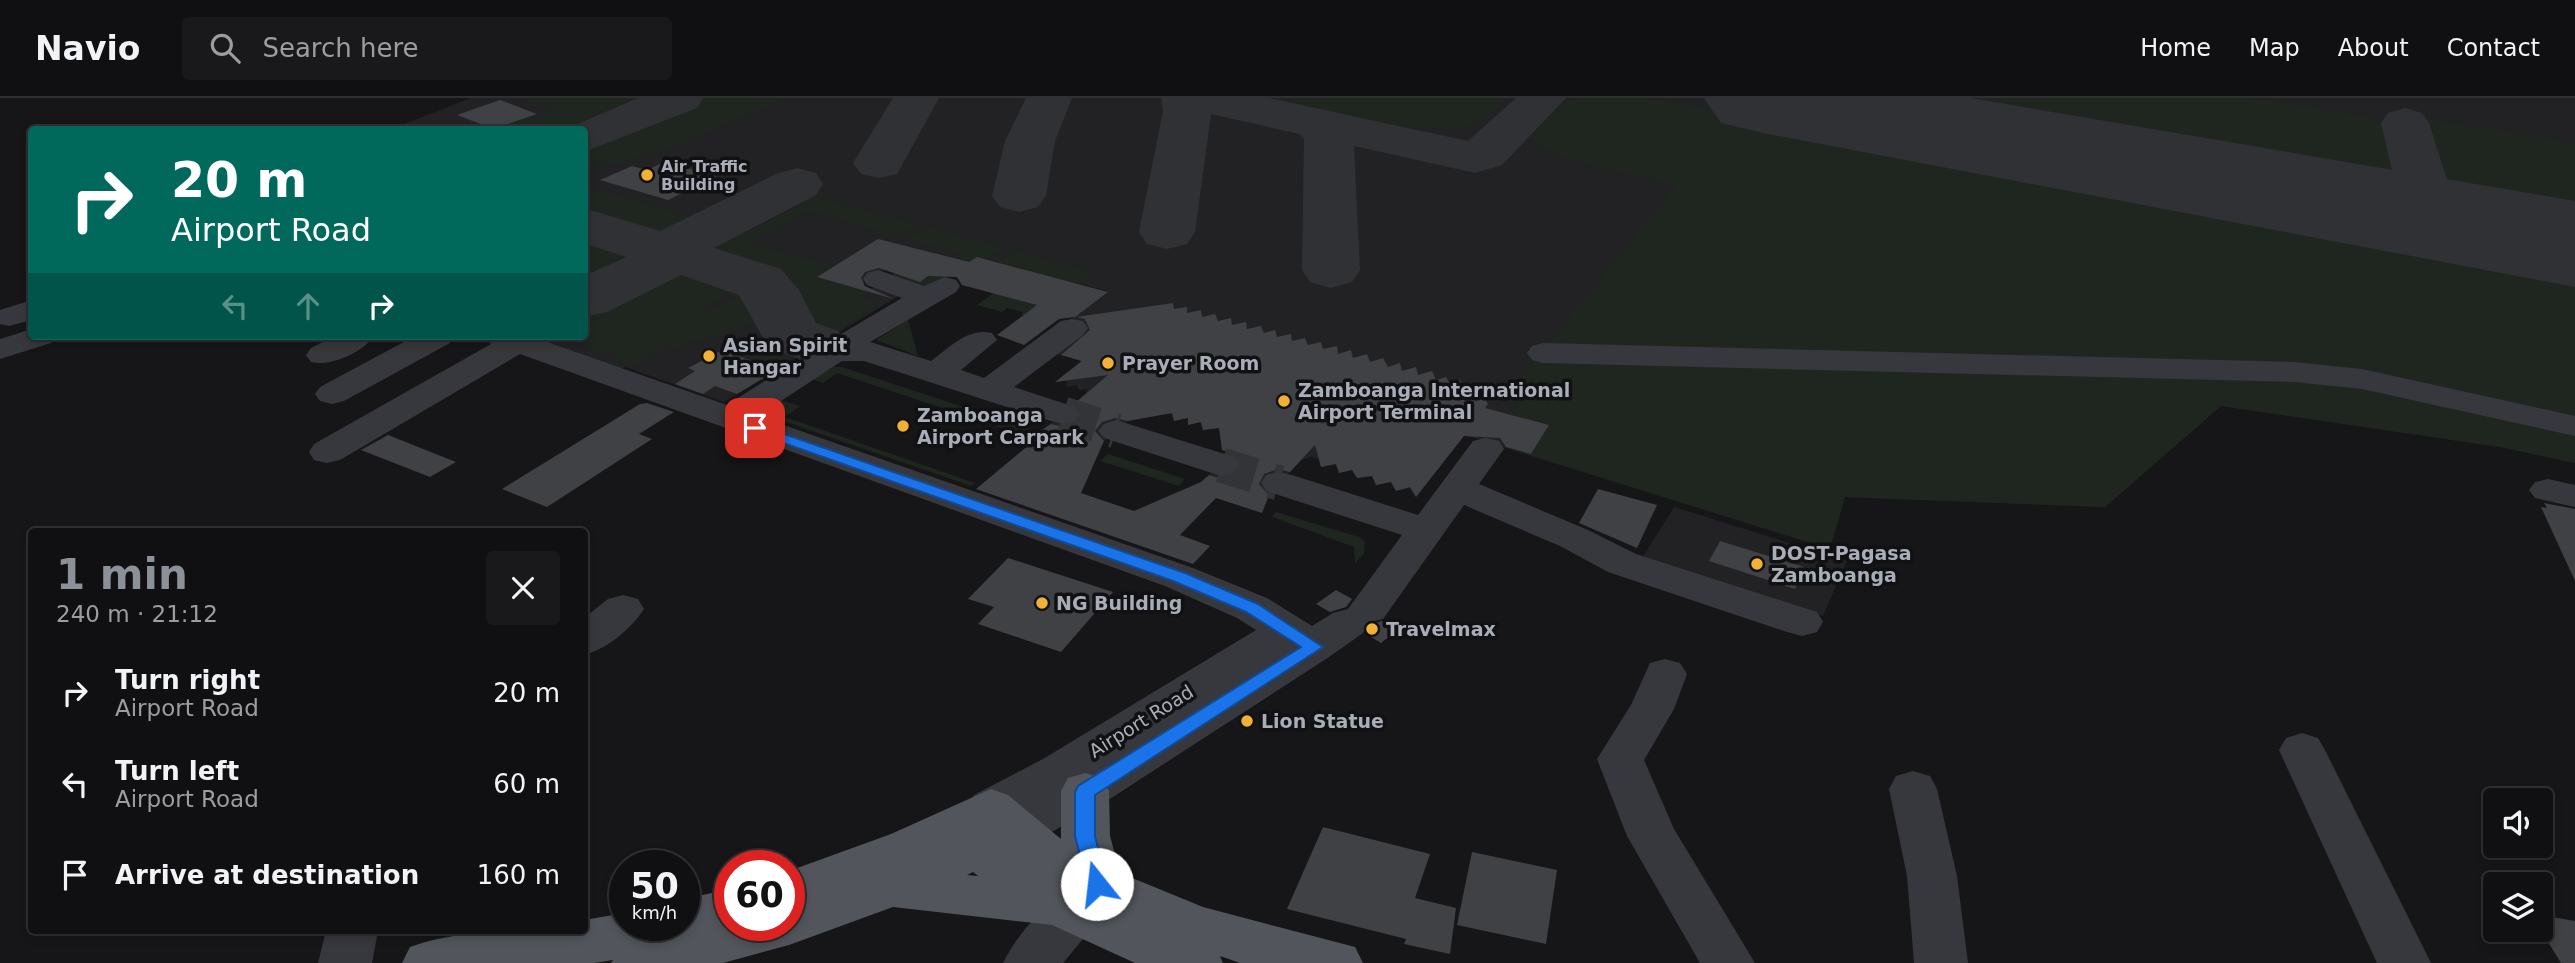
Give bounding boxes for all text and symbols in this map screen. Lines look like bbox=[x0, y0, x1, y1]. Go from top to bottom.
search box bbox=[182, 17, 672, 80]
text: Navio bbox=[35, 29, 140, 68]
icon: search bbox=[206, 29, 244, 67]
text: Search here bbox=[262, 33, 419, 63]
text: Home bbox=[2140, 34, 2211, 62]
text: Map bbox=[2249, 34, 2300, 62]
text: About bbox=[2338, 34, 2409, 62]
text: Contact bbox=[2447, 34, 2540, 62]
text: 20 m bbox=[171, 152, 307, 209]
icon: right bbox=[56, 154, 147, 245]
place label: Air Traffic Building bbox=[661, 157, 748, 194]
marker: Air Traffic Building bbox=[639, 167, 655, 183]
text: Airport Road bbox=[171, 211, 371, 249]
icon: left bbox=[216, 287, 254, 325]
icon: ahead bbox=[289, 287, 327, 325]
icon: right bbox=[362, 287, 400, 325]
place label: Asian Spirit Hangar bbox=[723, 334, 847, 378]
marker: Asian Spirit Hangar bbox=[701, 348, 717, 364]
place label: Prayer Room bbox=[1122, 352, 1259, 374]
marker: Prayer Room bbox=[1100, 355, 1116, 371]
place label: Zamboanga International Airport Terminal bbox=[1298, 379, 1570, 423]
marker: Zamboanga International Airport Terminal bbox=[1276, 393, 1292, 409]
pin bbox=[725, 398, 785, 458]
place label: Zamboanga Airport Carpark bbox=[917, 404, 1084, 448]
icon: arrive bbox=[736, 409, 774, 447]
marker: Zamboanga Airport Carpark bbox=[895, 418, 911, 434]
place label: DOST-Pagasa Zamboanga bbox=[1771, 542, 1911, 586]
text: 1 min bbox=[56, 550, 188, 599]
button: close bbox=[486, 551, 560, 625]
marker: DOST-Pagasa Zamboanga bbox=[1749, 556, 1765, 572]
place label: NG Building bbox=[1056, 592, 1182, 614]
marker: NG Building bbox=[1034, 595, 1050, 611]
text: 240 m · 21:12 bbox=[56, 601, 218, 627]
place label: Travelmax bbox=[1386, 618, 1496, 640]
marker: Travelmax bbox=[1364, 621, 1380, 637]
text: Turn right bbox=[115, 665, 260, 695]
icon: right bbox=[56, 674, 94, 712]
text: 20 m bbox=[493, 678, 560, 708]
street label: Airport Road bbox=[1085, 680, 1197, 762]
text: Airport Road bbox=[115, 695, 259, 721]
place label: Lion Statue bbox=[1261, 710, 1384, 732]
marker: Lion Statue bbox=[1239, 713, 1255, 729]
text: Turn left bbox=[115, 756, 239, 786]
icon: left bbox=[56, 765, 94, 803]
text: 60 m bbox=[493, 769, 560, 799]
text: Airport Road bbox=[115, 786, 259, 812]
map controls bbox=[2483, 788, 2553, 942]
button: sound bbox=[2483, 788, 2553, 858]
position arrow bbox=[1060, 847, 1134, 921]
speed limit sign: 60 bbox=[714, 850, 805, 941]
icon: arrive bbox=[56, 856, 94, 894]
text: Arrive at destination bbox=[115, 860, 419, 890]
text: 160 m bbox=[477, 860, 560, 890]
text: 50 bbox=[630, 866, 679, 906]
button: layers bbox=[2483, 872, 2553, 942]
text: km/h bbox=[632, 902, 677, 923]

